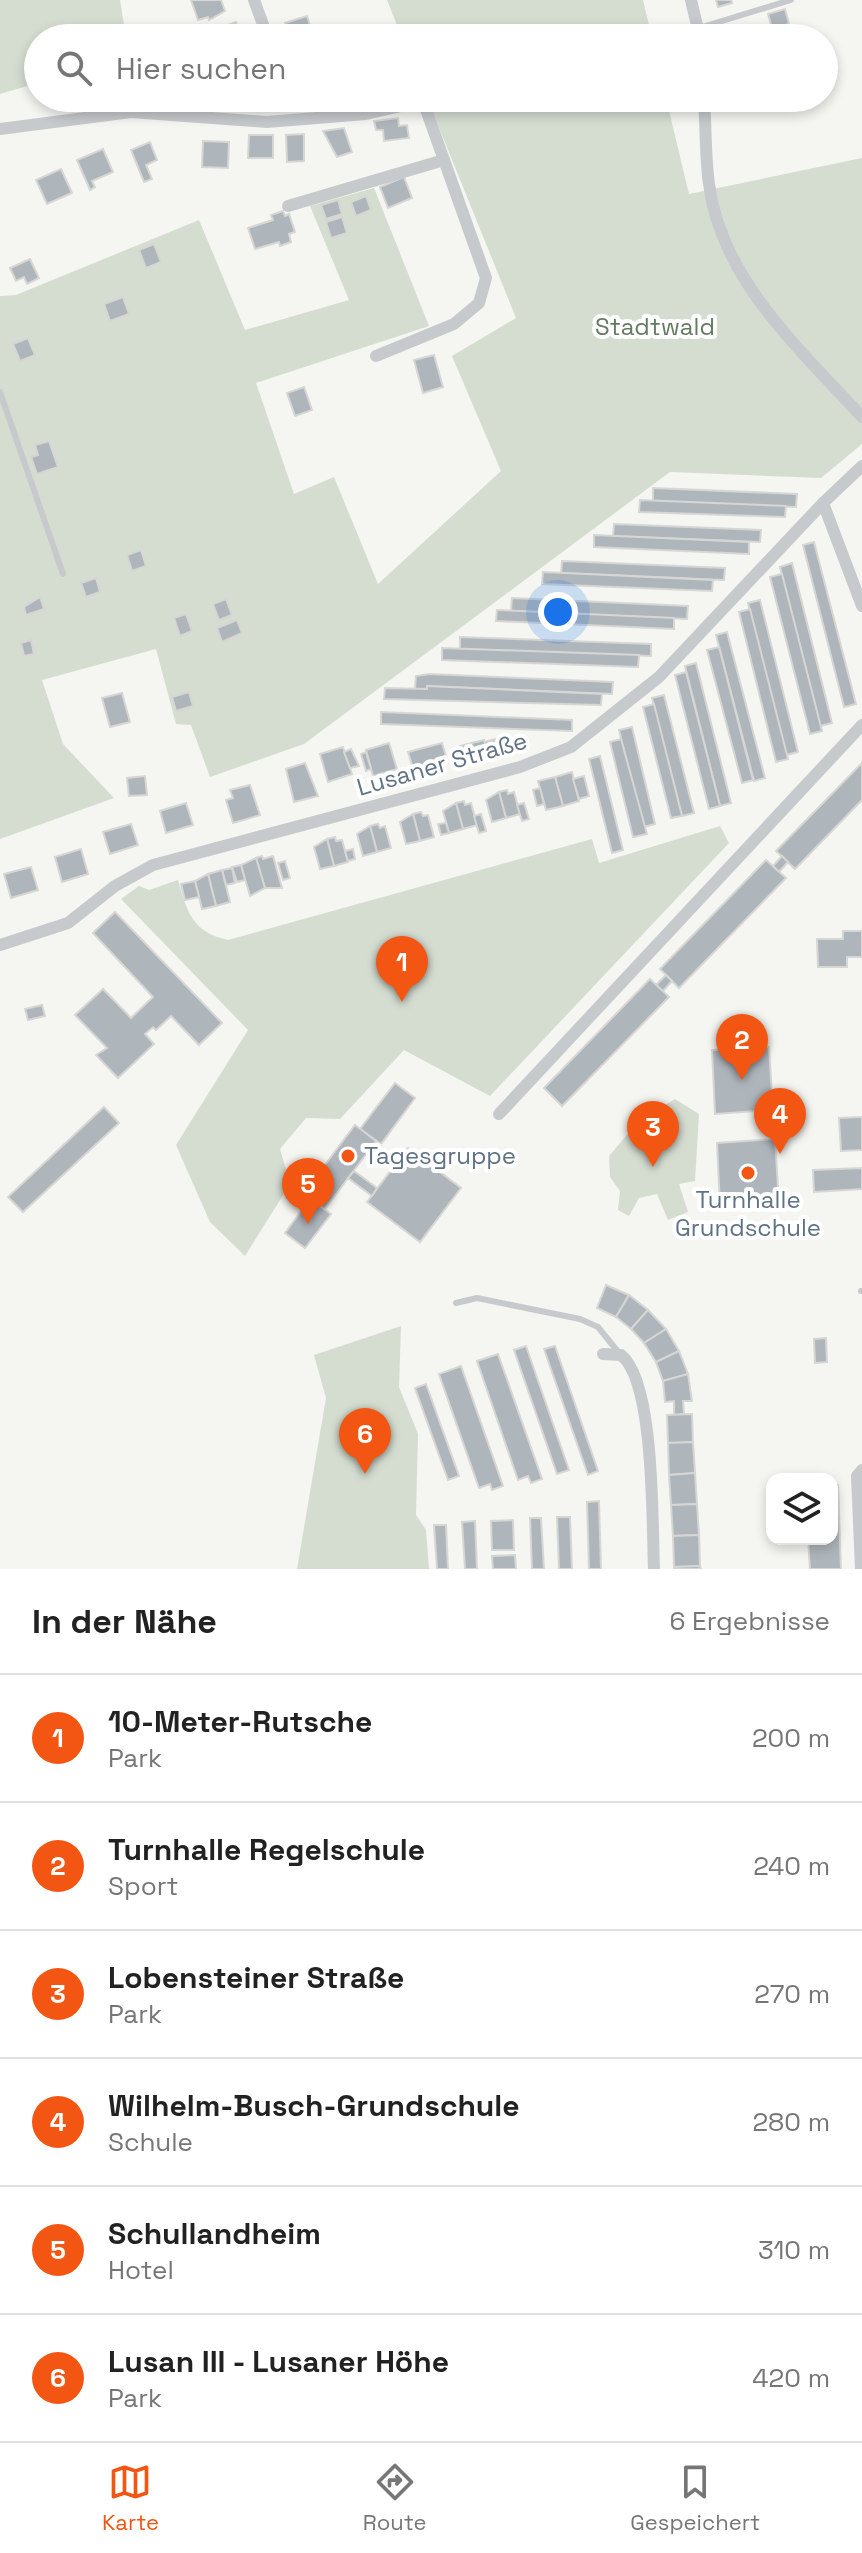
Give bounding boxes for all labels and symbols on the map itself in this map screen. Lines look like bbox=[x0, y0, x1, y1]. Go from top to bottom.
park label: Stadtwald bbox=[595, 311, 715, 342]
your location bbox=[538, 592, 578, 632]
street label: Lusaner Straße bbox=[353, 724, 531, 803]
pin: 1 bbox=[376, 936, 428, 1002]
pin: 2 bbox=[716, 1014, 768, 1080]
pin: 4 bbox=[754, 1088, 806, 1154]
pin: 3 bbox=[627, 1101, 679, 1167]
place label: Tagesgruppe bbox=[364, 1140, 516, 1171]
marker: Tagesgruppe bbox=[339, 1147, 357, 1165]
pin: 5 bbox=[282, 1158, 334, 1224]
marker: Turnhalle Grundschule bbox=[739, 1164, 757, 1182]
place label: Turnhalle Grundschule bbox=[675, 1184, 821, 1243]
pin: 6 bbox=[339, 1408, 391, 1474]

